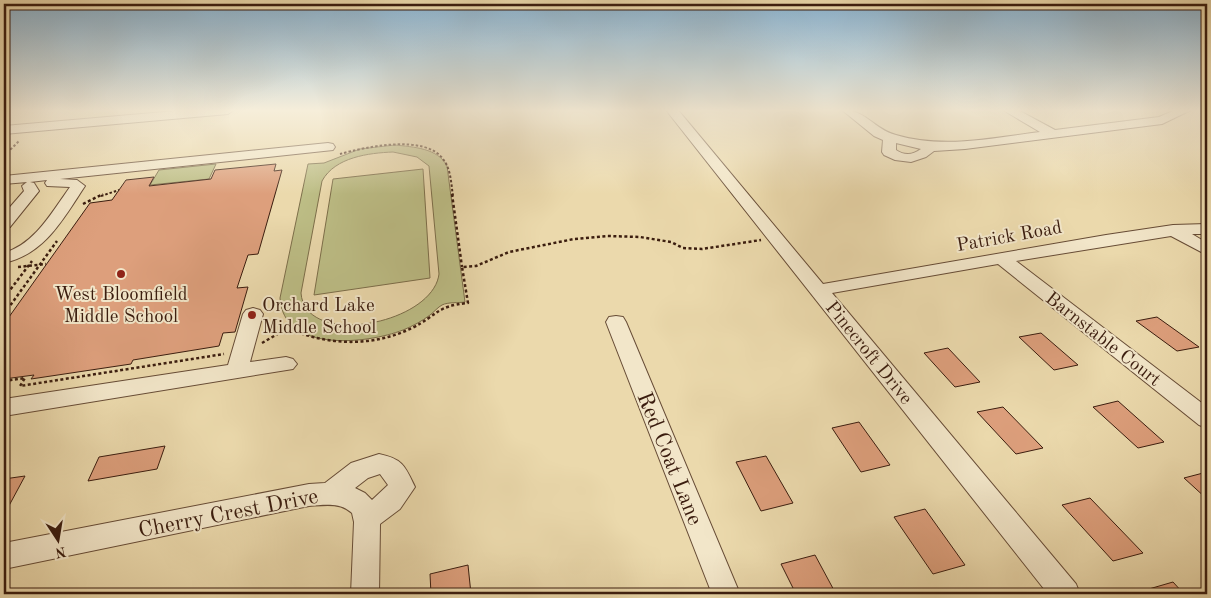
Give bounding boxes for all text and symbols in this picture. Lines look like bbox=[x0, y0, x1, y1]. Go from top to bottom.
street label: Patrick Road bbox=[955, 219, 1064, 256]
marker: West Bloomfield Middle School bbox=[115, 268, 127, 280]
place label: West Bloomfield Middle School bbox=[54, 286, 188, 327]
street label: Barnstable Court bbox=[1041, 289, 1164, 391]
place label: Orchard Lake Middle School bbox=[262, 297, 376, 338]
street label: Pinecroft Drive bbox=[821, 298, 915, 409]
marker: Orchard Lake Middle School bbox=[246, 309, 258, 321]
street label: Red Coat Lane bbox=[632, 389, 706, 528]
street label: Cherry Crest Drive bbox=[137, 486, 320, 542]
north arrow bbox=[32, 516, 82, 566]
text: N bbox=[54, 544, 67, 560]

